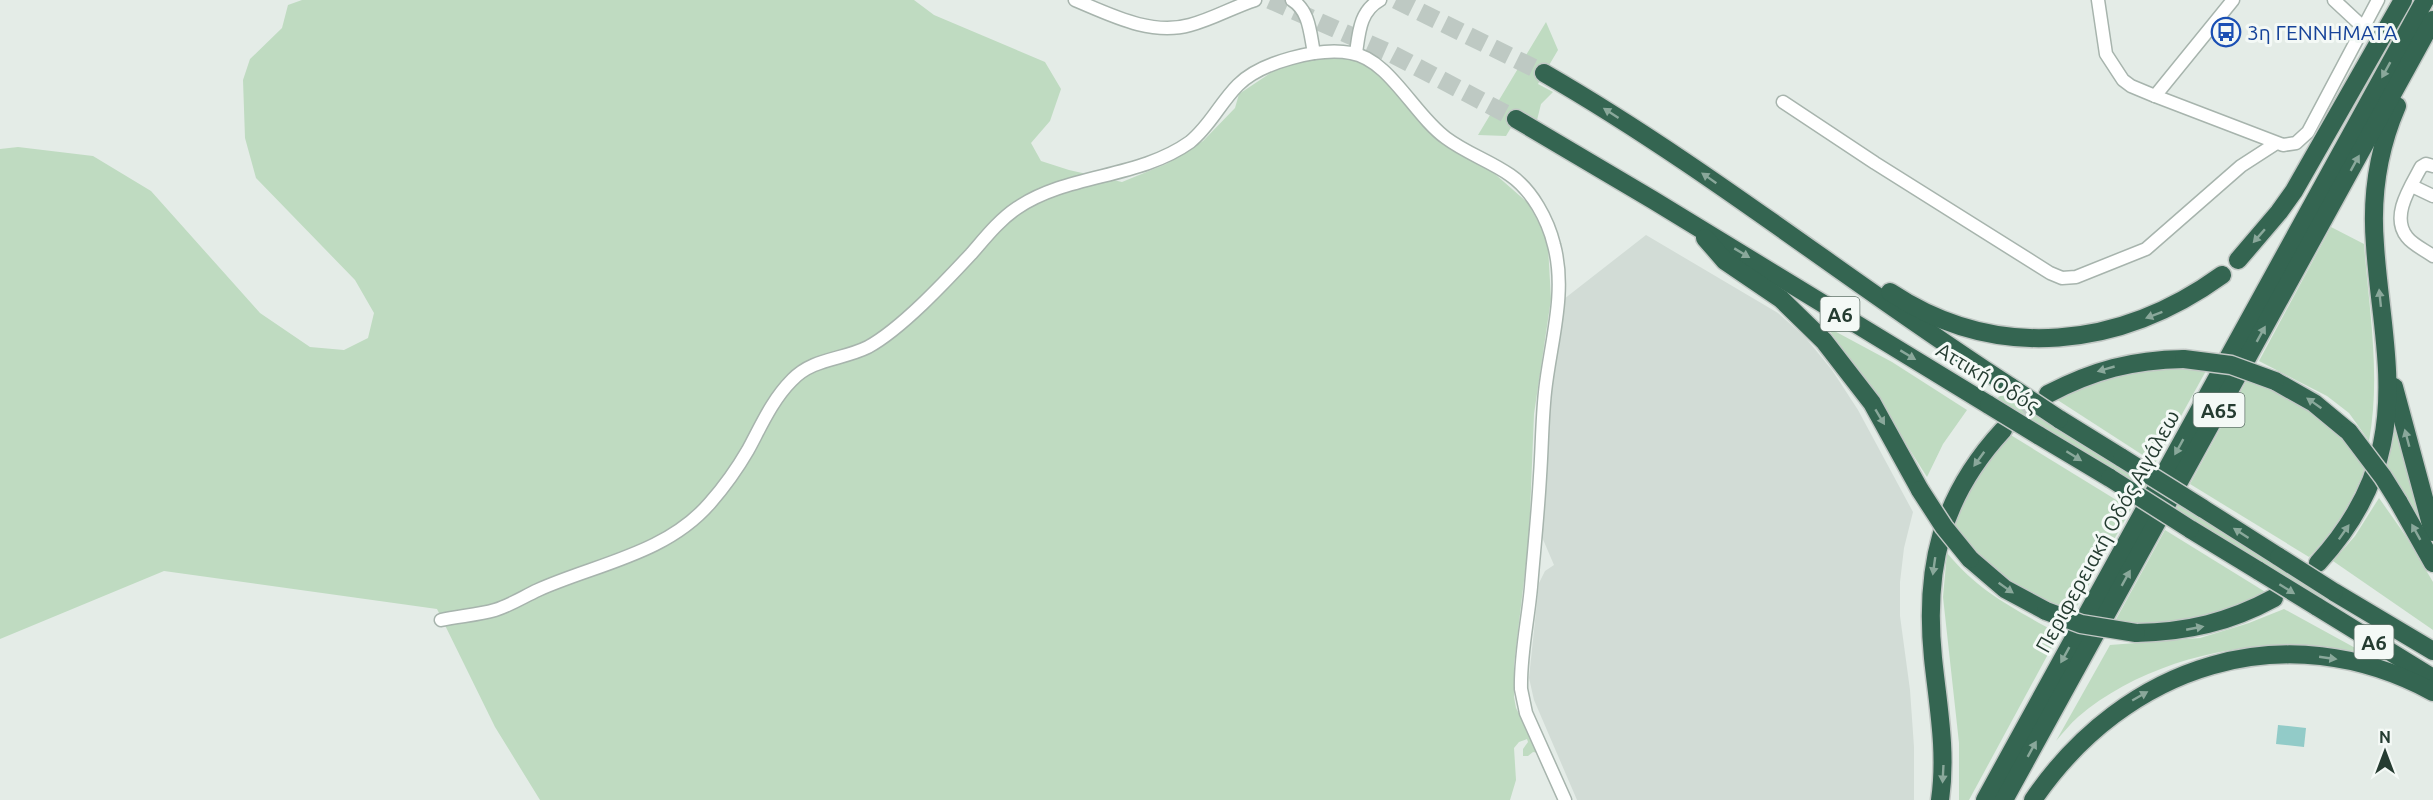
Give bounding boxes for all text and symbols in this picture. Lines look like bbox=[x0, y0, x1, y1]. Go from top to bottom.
bus stop icon: 3η ΓΕΝΝΗΜΑΤΑ bbox=[2210, 16, 2242, 48]
place label: 3η ΓΕΝΝΗΜΑΤΑ bbox=[2247, 20, 2398, 44]
one-way arrow bbox=[2381, 62, 2392, 78]
one-way arrow bbox=[1603, 108, 1619, 119]
one-way arrow bbox=[2350, 154, 2360, 171]
one-way arrow bbox=[1702, 172, 1718, 184]
one-way arrow bbox=[2253, 228, 2266, 243]
one-way arrow bbox=[1733, 248, 1750, 259]
one-way arrow bbox=[2375, 288, 2385, 307]
road number: Α6 bbox=[1820, 297, 1860, 331]
one-way arrow bbox=[2144, 310, 2162, 320]
one-way arrow bbox=[2256, 325, 2266, 342]
street label: Αττική Οδός bbox=[1932, 337, 2044, 417]
one-way arrow bbox=[1900, 350, 1916, 361]
one-way arrow bbox=[2097, 365, 2115, 375]
road number: Α65 bbox=[2194, 393, 2244, 427]
one-way arrow bbox=[2306, 398, 2322, 409]
street label: Περιφερειακή Οδός Αιγάλεω bbox=[2030, 406, 2184, 656]
one-way arrow bbox=[1875, 409, 1886, 425]
one-way arrow bbox=[2402, 429, 2412, 447]
one-way arrow bbox=[2174, 439, 2184, 456]
one-way arrow bbox=[1973, 451, 1985, 466]
one-way arrow bbox=[2066, 451, 2082, 462]
one-way arrow bbox=[2411, 523, 2421, 540]
one-way arrow bbox=[2338, 524, 2350, 540]
one-way arrow bbox=[2233, 528, 2249, 539]
one-way arrow bbox=[1929, 556, 1938, 575]
one-way arrow bbox=[2121, 570, 2132, 586]
one-way arrow bbox=[1997, 582, 2013, 594]
one-way arrow bbox=[2279, 583, 2295, 594]
one-way arrow bbox=[2185, 623, 2204, 632]
road number: Α6 bbox=[2354, 625, 2394, 659]
one-way arrow bbox=[2060, 647, 2070, 664]
one-way arrow bbox=[2318, 654, 2337, 663]
one-way arrow bbox=[2132, 691, 2149, 701]
north arrow bbox=[2355, 722, 2415, 782]
text: N bbox=[2379, 728, 2391, 746]
one-way arrow bbox=[2027, 740, 2037, 757]
one-way arrow bbox=[1938, 764, 1947, 783]

